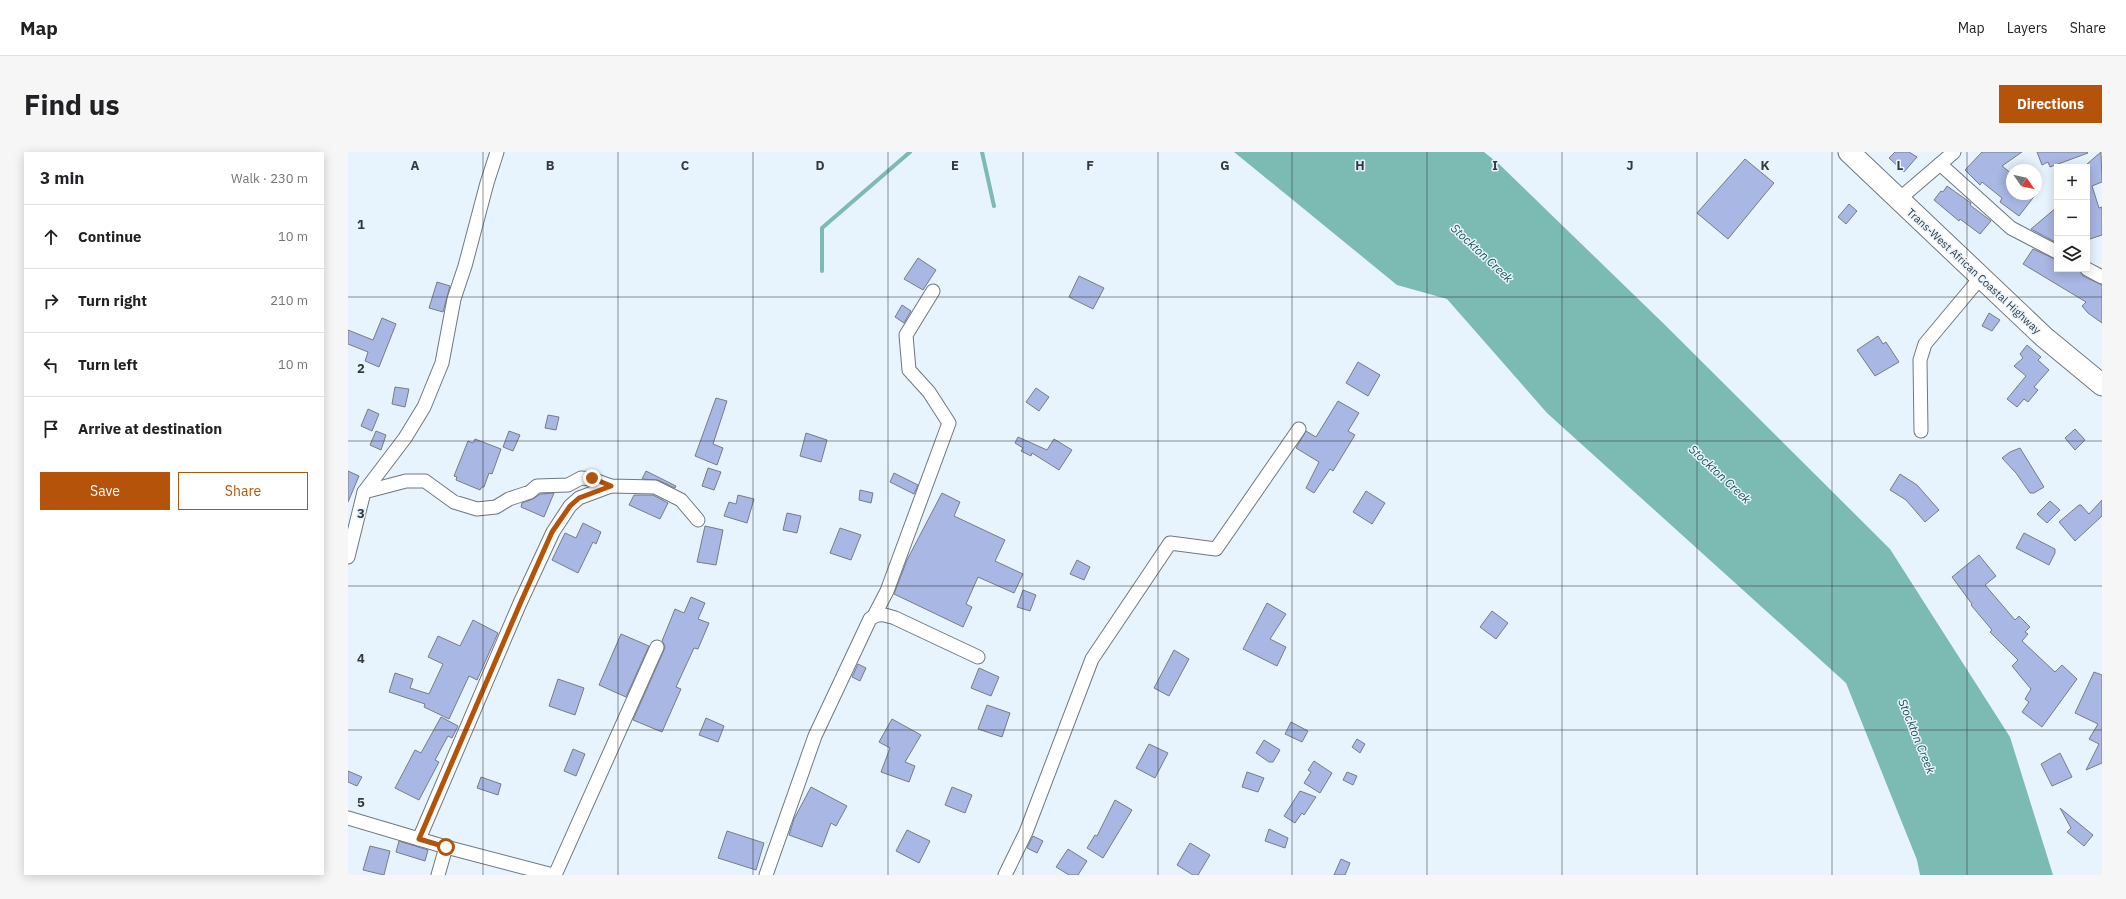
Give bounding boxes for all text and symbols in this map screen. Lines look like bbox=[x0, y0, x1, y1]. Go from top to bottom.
text: Map bbox=[20, 16, 58, 40]
text: Map bbox=[1958, 19, 1985, 37]
text: Layers bbox=[2007, 19, 2048, 37]
text: Share bbox=[2070, 19, 2106, 37]
button: Directions bbox=[1999, 85, 2102, 123]
text: Find us bbox=[24, 86, 120, 123]
text: A bbox=[411, 157, 420, 174]
text: B bbox=[546, 157, 555, 174]
text: C bbox=[681, 157, 690, 174]
text: D bbox=[815, 157, 825, 174]
text: E bbox=[951, 157, 959, 174]
text: F bbox=[1086, 157, 1094, 174]
text: G bbox=[1220, 157, 1230, 174]
text: H bbox=[1355, 157, 1365, 174]
text: I bbox=[1492, 157, 1498, 174]
text: J bbox=[1626, 157, 1634, 174]
text: K bbox=[1760, 157, 1770, 174]
text: L bbox=[1897, 157, 1904, 174]
north arrow bbox=[2006, 164, 2042, 200]
map controls bbox=[2054, 164, 2090, 272]
button: + bbox=[2054, 164, 2090, 200]
text: 3 min bbox=[40, 167, 84, 189]
text: Walk · 230 m bbox=[231, 170, 308, 187]
button: − bbox=[2054, 200, 2090, 236]
street label: Trans-West African Coastal Highway bbox=[1904, 205, 2044, 337]
text: 1 bbox=[357, 216, 365, 233]
water label: Stockton Creek bbox=[1448, 220, 1517, 286]
icon: ahead bbox=[40, 226, 62, 248]
text: Continue bbox=[78, 227, 142, 246]
text: 10 m bbox=[278, 228, 308, 245]
button: layers bbox=[2054, 236, 2090, 272]
icon: right bbox=[40, 290, 62, 312]
text: Turn right bbox=[78, 291, 147, 310]
text: 210 m bbox=[270, 292, 308, 309]
icon: left bbox=[40, 354, 62, 376]
text: Turn left bbox=[78, 355, 138, 374]
text: 10 m bbox=[278, 356, 308, 373]
text: 2 bbox=[357, 360, 365, 377]
icon: arrive bbox=[40, 418, 62, 440]
text: Arrive at destination bbox=[78, 419, 222, 438]
water label: Stockton Creek bbox=[1686, 441, 1755, 507]
route end bbox=[583, 469, 601, 487]
button: Save bbox=[40, 472, 170, 510]
button: Share bbox=[178, 472, 308, 510]
text: 3 bbox=[357, 505, 365, 522]
text: 4 bbox=[357, 650, 365, 667]
water label: Stockton Creek bbox=[1895, 696, 1939, 776]
text: 5 bbox=[357, 794, 365, 811]
route start bbox=[437, 838, 455, 856]

